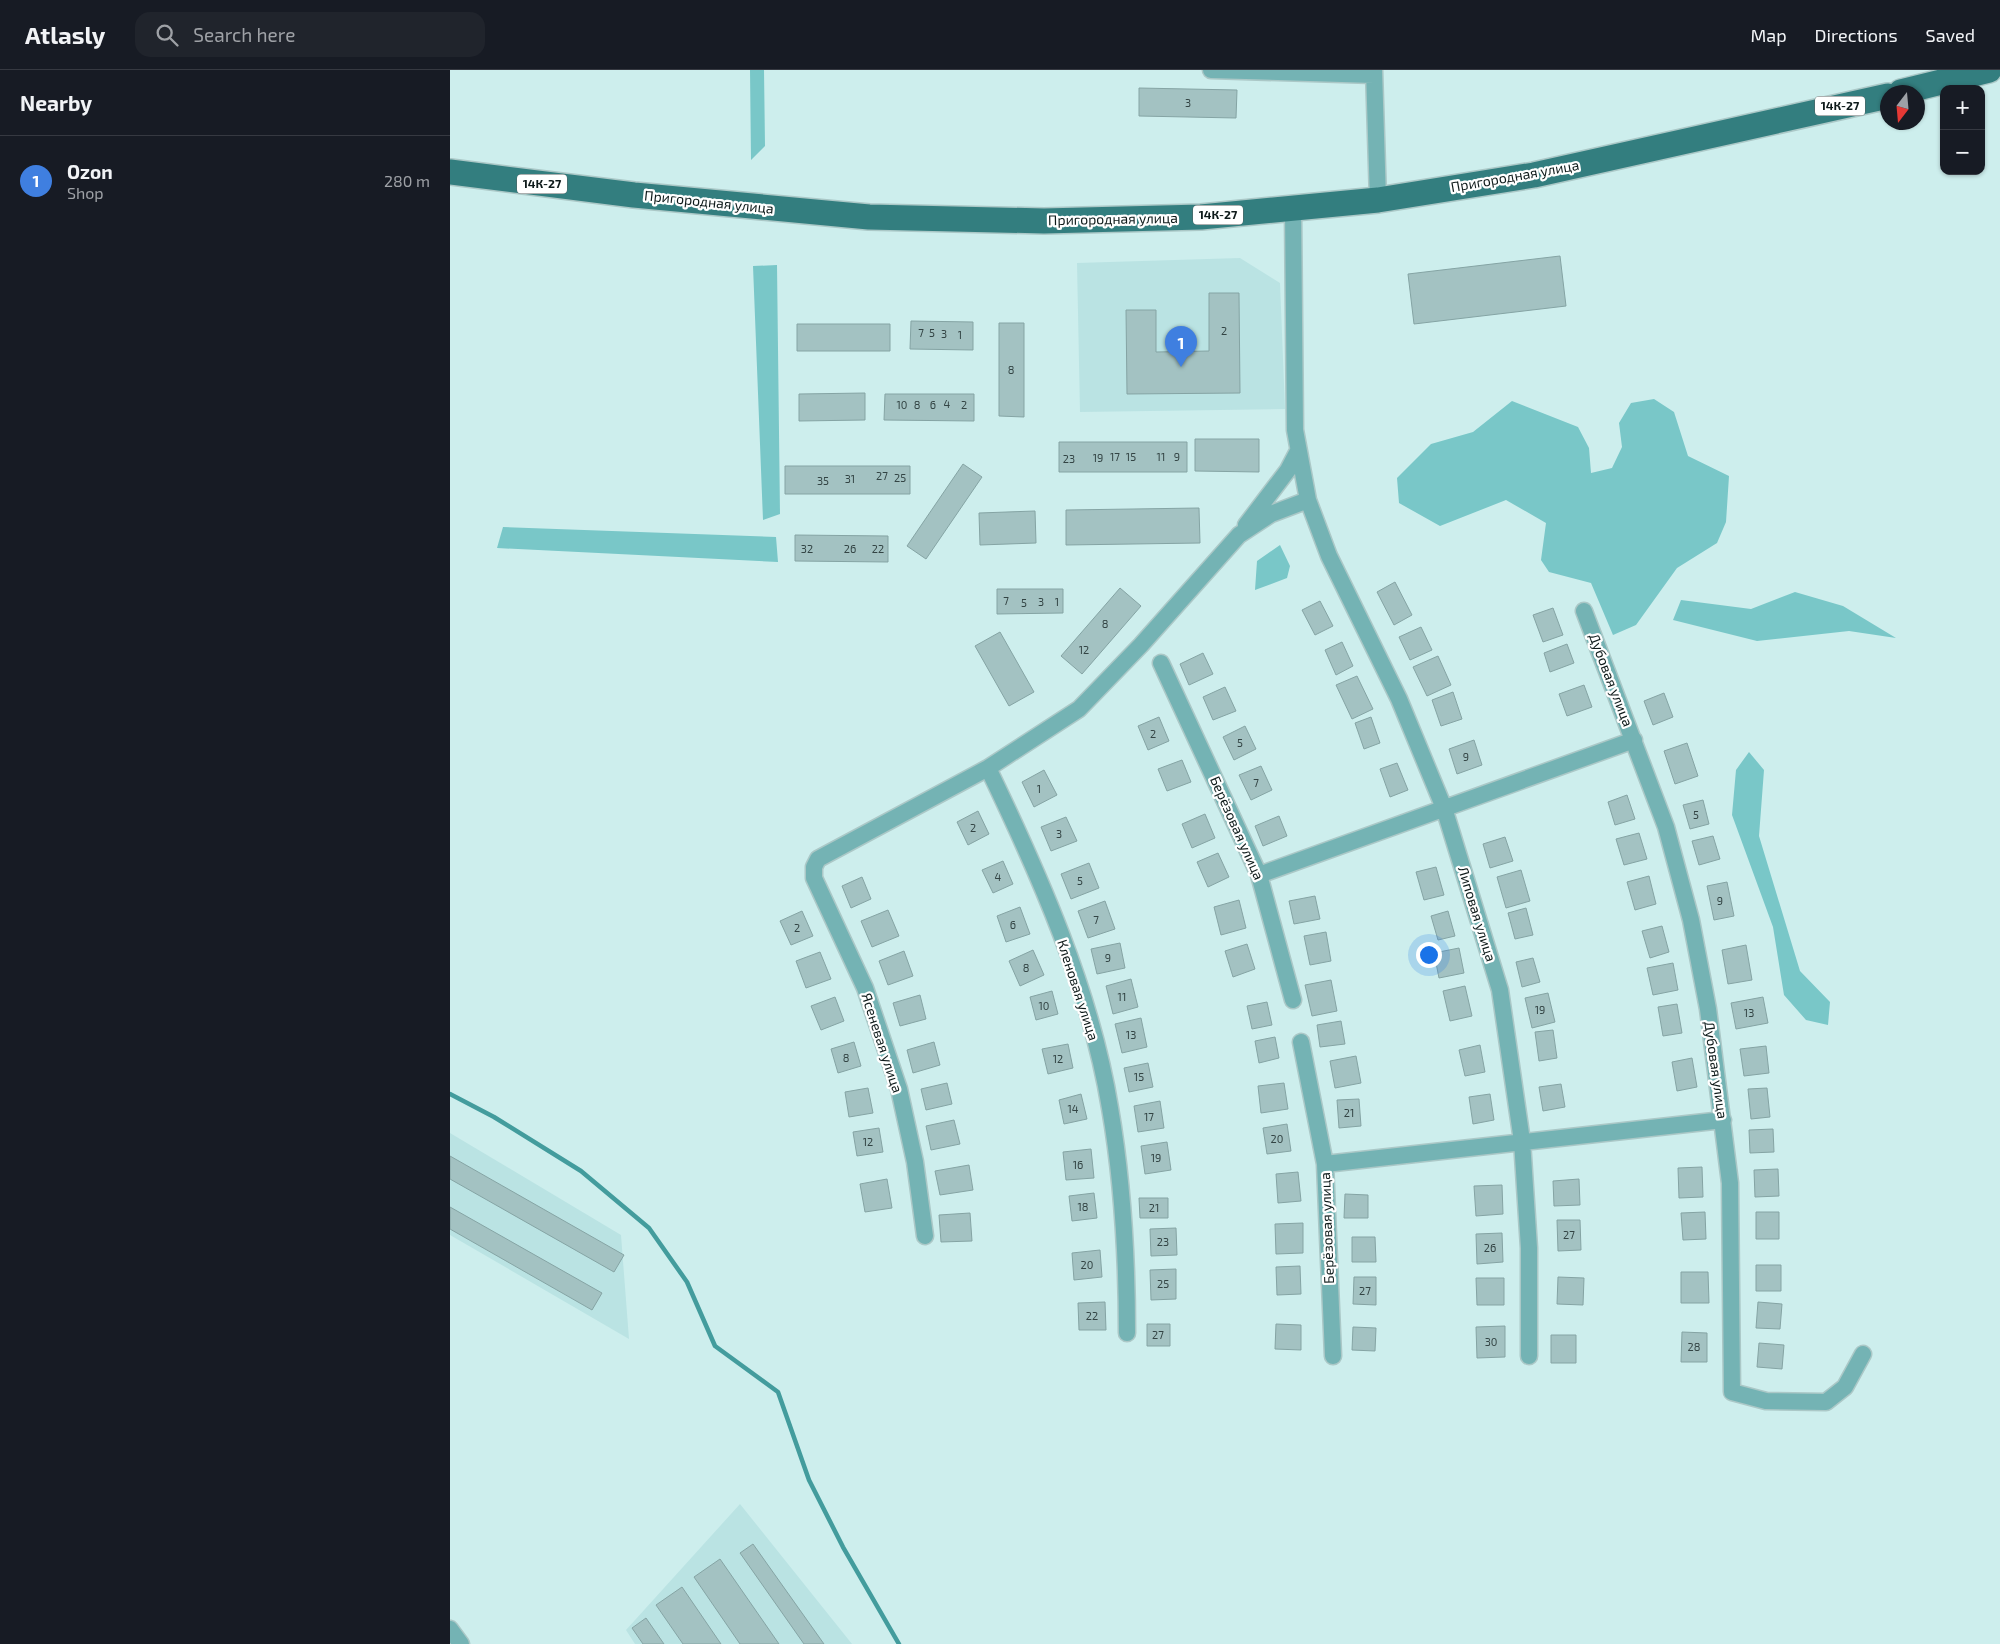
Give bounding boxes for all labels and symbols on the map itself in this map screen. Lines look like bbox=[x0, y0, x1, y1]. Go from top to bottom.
north arrow bbox=[1880, 85, 1925, 130]
house number: 3 bbox=[1185, 96, 1191, 109]
road number: 14К-27 bbox=[1815, 97, 1865, 116]
street label: Пригородная улица bbox=[1449, 156, 1580, 195]
road number: 14К-27 bbox=[517, 175, 567, 194]
street label: Пригородная улица bbox=[644, 186, 775, 217]
road number: 14К-27 bbox=[1193, 206, 1243, 224]
street label: Пригородная улица bbox=[1048, 209, 1178, 228]
house number: 2 bbox=[1221, 324, 1227, 337]
house number: 7 bbox=[918, 326, 924, 339]
house number: 5 bbox=[929, 326, 935, 339]
pin: 1 bbox=[1165, 326, 1197, 367]
house number: 3 bbox=[941, 327, 947, 340]
house number: 1 bbox=[958, 328, 962, 341]
house number: 8 bbox=[1008, 363, 1014, 376]
house number: 4 bbox=[944, 397, 951, 410]
house number: 10 bbox=[896, 398, 908, 411]
house number: 8 bbox=[914, 398, 920, 411]
house number: 6 bbox=[930, 398, 936, 411]
house number: 2 bbox=[961, 398, 967, 411]
house number: 17 bbox=[1110, 450, 1120, 463]
house number: 15 bbox=[1126, 450, 1136, 463]
house number: 11 bbox=[1157, 450, 1165, 463]
house number: 9 bbox=[1174, 450, 1180, 463]
house number: 19 bbox=[1093, 451, 1103, 464]
house number: 23 bbox=[1063, 452, 1075, 465]
house number: 27 bbox=[876, 469, 888, 482]
house number: 25 bbox=[894, 471, 906, 484]
house number: 31 bbox=[845, 472, 855, 485]
house number: 35 bbox=[817, 474, 829, 487]
house number: 32 bbox=[801, 542, 813, 555]
house number: 26 bbox=[844, 542, 856, 555]
house number: 22 bbox=[872, 542, 884, 555]
house number: 7 bbox=[1003, 594, 1009, 607]
house number: 3 bbox=[1038, 595, 1044, 608]
house number: 1 bbox=[1055, 595, 1059, 608]
house number: 5 bbox=[1021, 596, 1027, 609]
house number: 8 bbox=[1102, 617, 1108, 630]
street label: Дубовая улица bbox=[1586, 631, 1637, 729]
house number: 12 bbox=[1079, 643, 1089, 656]
house number: 2 bbox=[1150, 727, 1156, 740]
house number: 5 bbox=[1237, 736, 1243, 749]
house number: 9 bbox=[1463, 750, 1469, 763]
street label: Берёзовая улица bbox=[1207, 773, 1268, 882]
house number: 7 bbox=[1253, 776, 1259, 789]
house number: 1 bbox=[1037, 782, 1041, 795]
house number: 5 bbox=[1693, 808, 1699, 821]
house number: 2 bbox=[970, 821, 976, 834]
house number: 3 bbox=[1056, 827, 1062, 840]
street label: Липовая улица bbox=[1455, 864, 1500, 964]
house number: 4 bbox=[995, 870, 1002, 883]
house number: 5 bbox=[1077, 874, 1083, 887]
house number: 9 bbox=[1717, 894, 1723, 907]
house number: 7 bbox=[1093, 913, 1099, 926]
house number: 6 bbox=[1010, 918, 1016, 931]
house number: 2 bbox=[794, 921, 800, 934]
street label: Кленовая улица bbox=[1054, 937, 1103, 1043]
your location bbox=[1416, 942, 1442, 968]
house number: 9 bbox=[1105, 951, 1111, 964]
house number: 8 bbox=[1023, 961, 1029, 974]
house number: 11 bbox=[1118, 990, 1126, 1003]
street label: Ясеневая улица bbox=[858, 991, 907, 1095]
house number: 10 bbox=[1038, 999, 1050, 1012]
house number: 19 bbox=[1535, 1003, 1545, 1016]
house number: 13 bbox=[1744, 1006, 1754, 1019]
street label: Дубовая улица bbox=[1701, 1020, 1732, 1120]
house number: 13 bbox=[1126, 1028, 1136, 1041]
house number: 8 bbox=[843, 1051, 849, 1064]
house number: 12 bbox=[1053, 1052, 1063, 1065]
house number: 15 bbox=[1134, 1070, 1144, 1083]
house number: 14 bbox=[1067, 1102, 1079, 1115]
house number: 21 bbox=[1344, 1106, 1354, 1119]
house number: 17 bbox=[1144, 1110, 1154, 1123]
house number: 20 bbox=[1271, 1132, 1283, 1145]
house number: 12 bbox=[863, 1135, 873, 1148]
house number: 19 bbox=[1151, 1151, 1161, 1164]
house number: 16 bbox=[1073, 1158, 1083, 1171]
street label: Берёзовая улица bbox=[1316, 1172, 1337, 1284]
house number: 18 bbox=[1077, 1200, 1089, 1213]
house number: 21 bbox=[1149, 1201, 1159, 1214]
house number: 27 bbox=[1563, 1228, 1575, 1241]
house number: 23 bbox=[1157, 1235, 1169, 1248]
house number: 26 bbox=[1484, 1241, 1496, 1254]
house number: 20 bbox=[1081, 1258, 1093, 1271]
house number: 25 bbox=[1157, 1277, 1169, 1290]
house number: 27 bbox=[1359, 1284, 1371, 1297]
house number: 22 bbox=[1086, 1309, 1098, 1322]
house number: 27 bbox=[1152, 1328, 1164, 1341]
house number: 30 bbox=[1485, 1335, 1497, 1348]
house number: 28 bbox=[1688, 1340, 1700, 1353]

